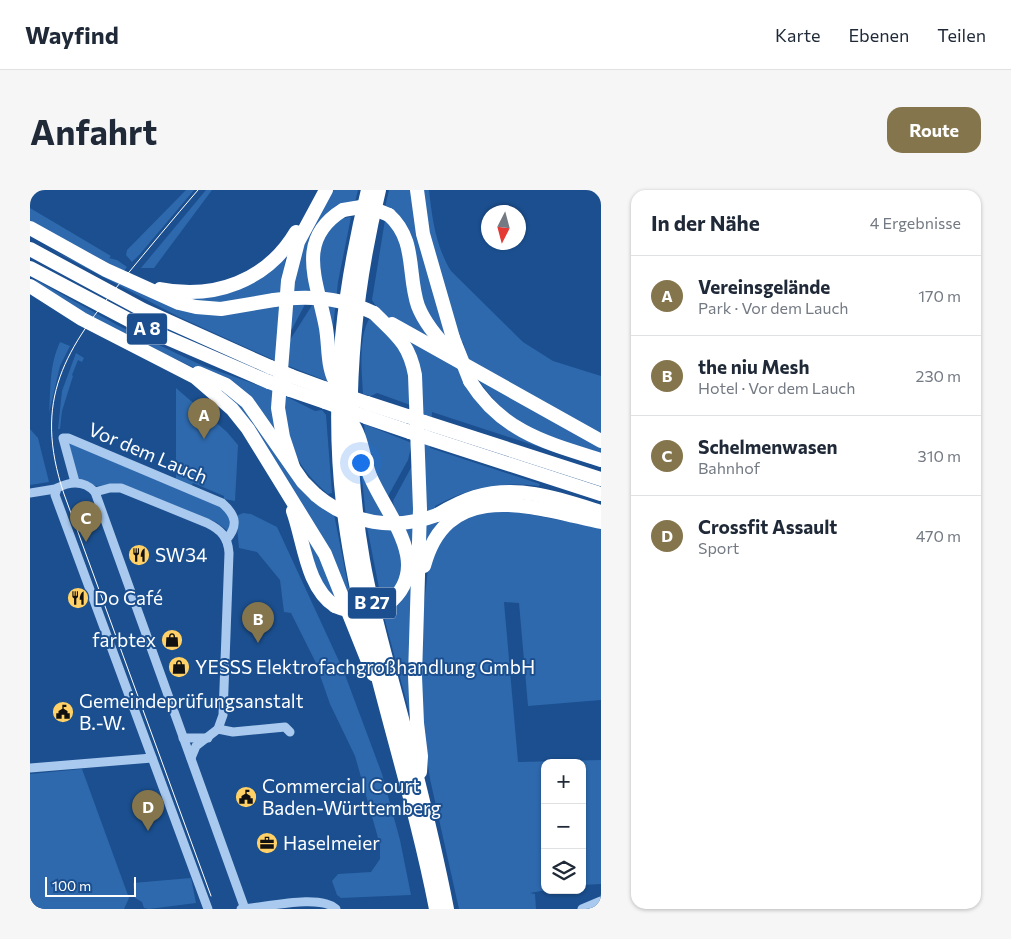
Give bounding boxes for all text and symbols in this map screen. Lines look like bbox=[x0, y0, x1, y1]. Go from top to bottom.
text: Wayfind bbox=[25, 20, 119, 49]
text: Karte bbox=[775, 24, 820, 46]
text: Ebenen bbox=[848, 24, 909, 46]
text: Teilen bbox=[937, 24, 986, 46]
button: Route bbox=[887, 107, 981, 153]
text: Anfahrt bbox=[30, 109, 157, 152]
north arrow bbox=[481, 205, 526, 250]
text: In der Nähe bbox=[651, 210, 760, 235]
text: 4 Ergebnisse bbox=[870, 213, 961, 232]
text: Vereinsgelände bbox=[698, 275, 830, 298]
text: A bbox=[661, 286, 673, 305]
text: 170 m bbox=[918, 286, 961, 305]
text: Park · Vor dem Lauch bbox=[698, 298, 849, 317]
road number: A 8 bbox=[127, 314, 167, 344]
text: the niu Mesh bbox=[698, 355, 809, 378]
text: B bbox=[662, 366, 672, 385]
text: 230 m bbox=[916, 366, 961, 385]
text: Hotel · Vor dem Lauch bbox=[698, 378, 855, 397]
pin: A bbox=[188, 398, 220, 439]
street label: Vor dem Lauch bbox=[85, 417, 211, 488]
text: Schelmenwasen bbox=[698, 435, 838, 458]
text: C bbox=[662, 446, 672, 465]
text: 310 m bbox=[918, 446, 961, 465]
your location bbox=[348, 450, 374, 476]
text: Bahnhof bbox=[698, 458, 760, 477]
pin: C bbox=[70, 501, 102, 542]
text: Crossfit Assault bbox=[698, 515, 837, 538]
text: D bbox=[661, 526, 673, 545]
text: 470 m bbox=[916, 526, 961, 545]
text: Sport bbox=[698, 538, 739, 557]
restaurant icon: SW34 bbox=[127, 543, 151, 567]
place label: SW34 bbox=[155, 543, 207, 566]
restaurant icon: Do Café bbox=[66, 586, 90, 610]
place label: Do Café bbox=[94, 586, 163, 609]
road number: B 27 bbox=[348, 588, 396, 618]
pin: B bbox=[242, 602, 274, 643]
place label: farbtex bbox=[92, 628, 156, 651]
shop icon: farbtex bbox=[160, 628, 184, 652]
shop icon: YESSS Elektrofachgroßhandlung GmbH bbox=[167, 655, 191, 679]
place label: YESSS Elektrofachgroßhandlung GmbH bbox=[195, 655, 535, 678]
place label: Gemeindeprüfungsanstalt B.-W. bbox=[79, 689, 304, 734]
public building icon: Gemeindeprüfungsanstalt B.-W. bbox=[51, 700, 75, 724]
map controls bbox=[541, 759, 586, 894]
button: + bbox=[541, 759, 586, 804]
place label: Commercial Court Baden-Württemberg bbox=[262, 774, 441, 819]
public building icon: Commercial Court Baden-Württemberg bbox=[234, 785, 258, 809]
pin: D bbox=[132, 790, 164, 831]
button: − bbox=[541, 804, 586, 849]
office icon: Haselmeier bbox=[255, 831, 279, 855]
place label: Haselmeier bbox=[283, 831, 380, 854]
button: layers bbox=[541, 849, 586, 894]
scale bar bbox=[45, 874, 136, 897]
text: 100 m bbox=[52, 877, 91, 894]

